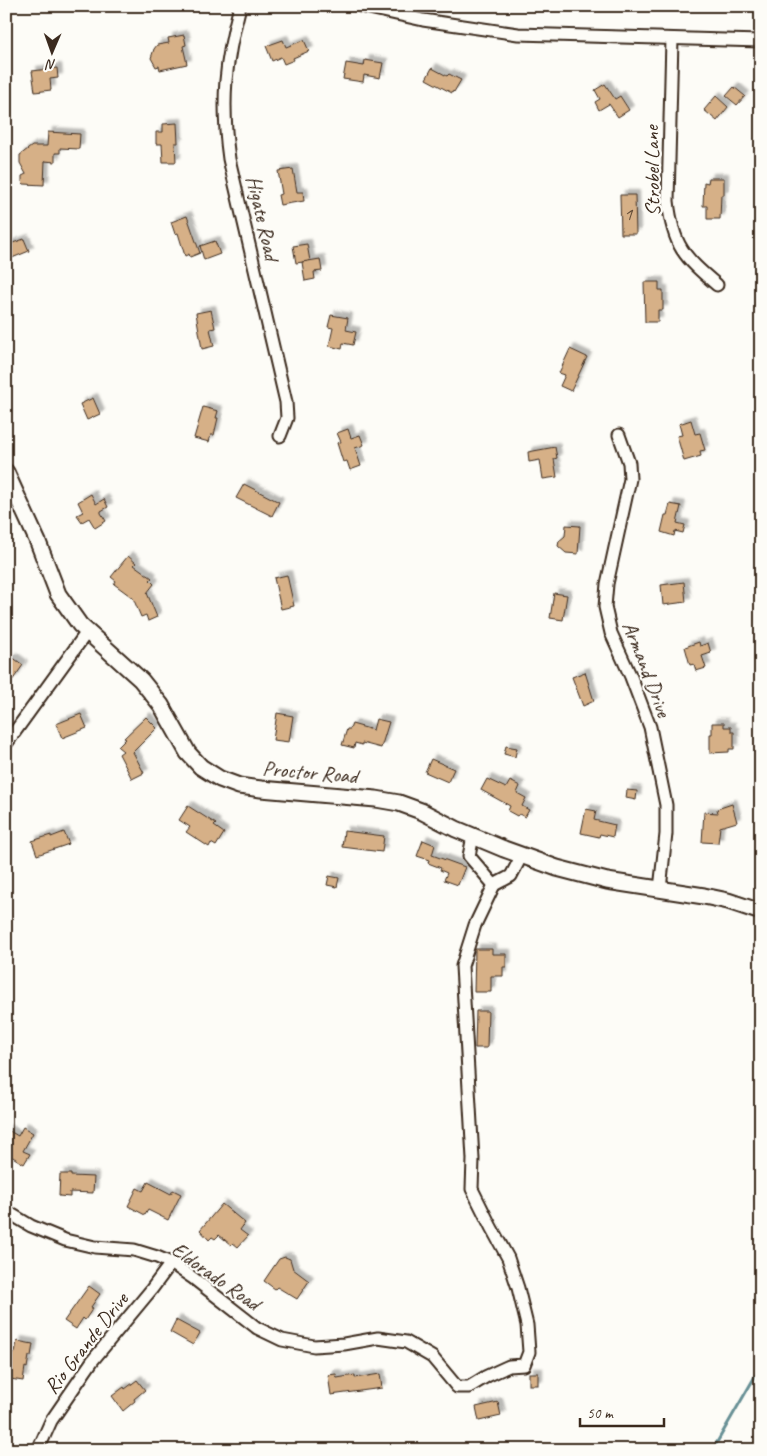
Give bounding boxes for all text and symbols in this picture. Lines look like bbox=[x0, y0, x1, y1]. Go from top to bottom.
north arrow bbox=[28, 28, 78, 78]
text: N bbox=[45, 56, 56, 73]
street label: Strobel Lane bbox=[638, 123, 666, 217]
street label: Higate Road bbox=[241, 173, 286, 265]
house number: 1 bbox=[624, 202, 634, 226]
street label: Armand Drive bbox=[617, 618, 677, 721]
street label: Proctor Road bbox=[262, 755, 362, 789]
street label: Eldorado Road bbox=[167, 1236, 268, 1318]
street label: Rio Grande Drive bbox=[38, 1286, 134, 1399]
scale bar bbox=[580, 1396, 663, 1428]
text: 50 m bbox=[587, 1404, 614, 1423]

